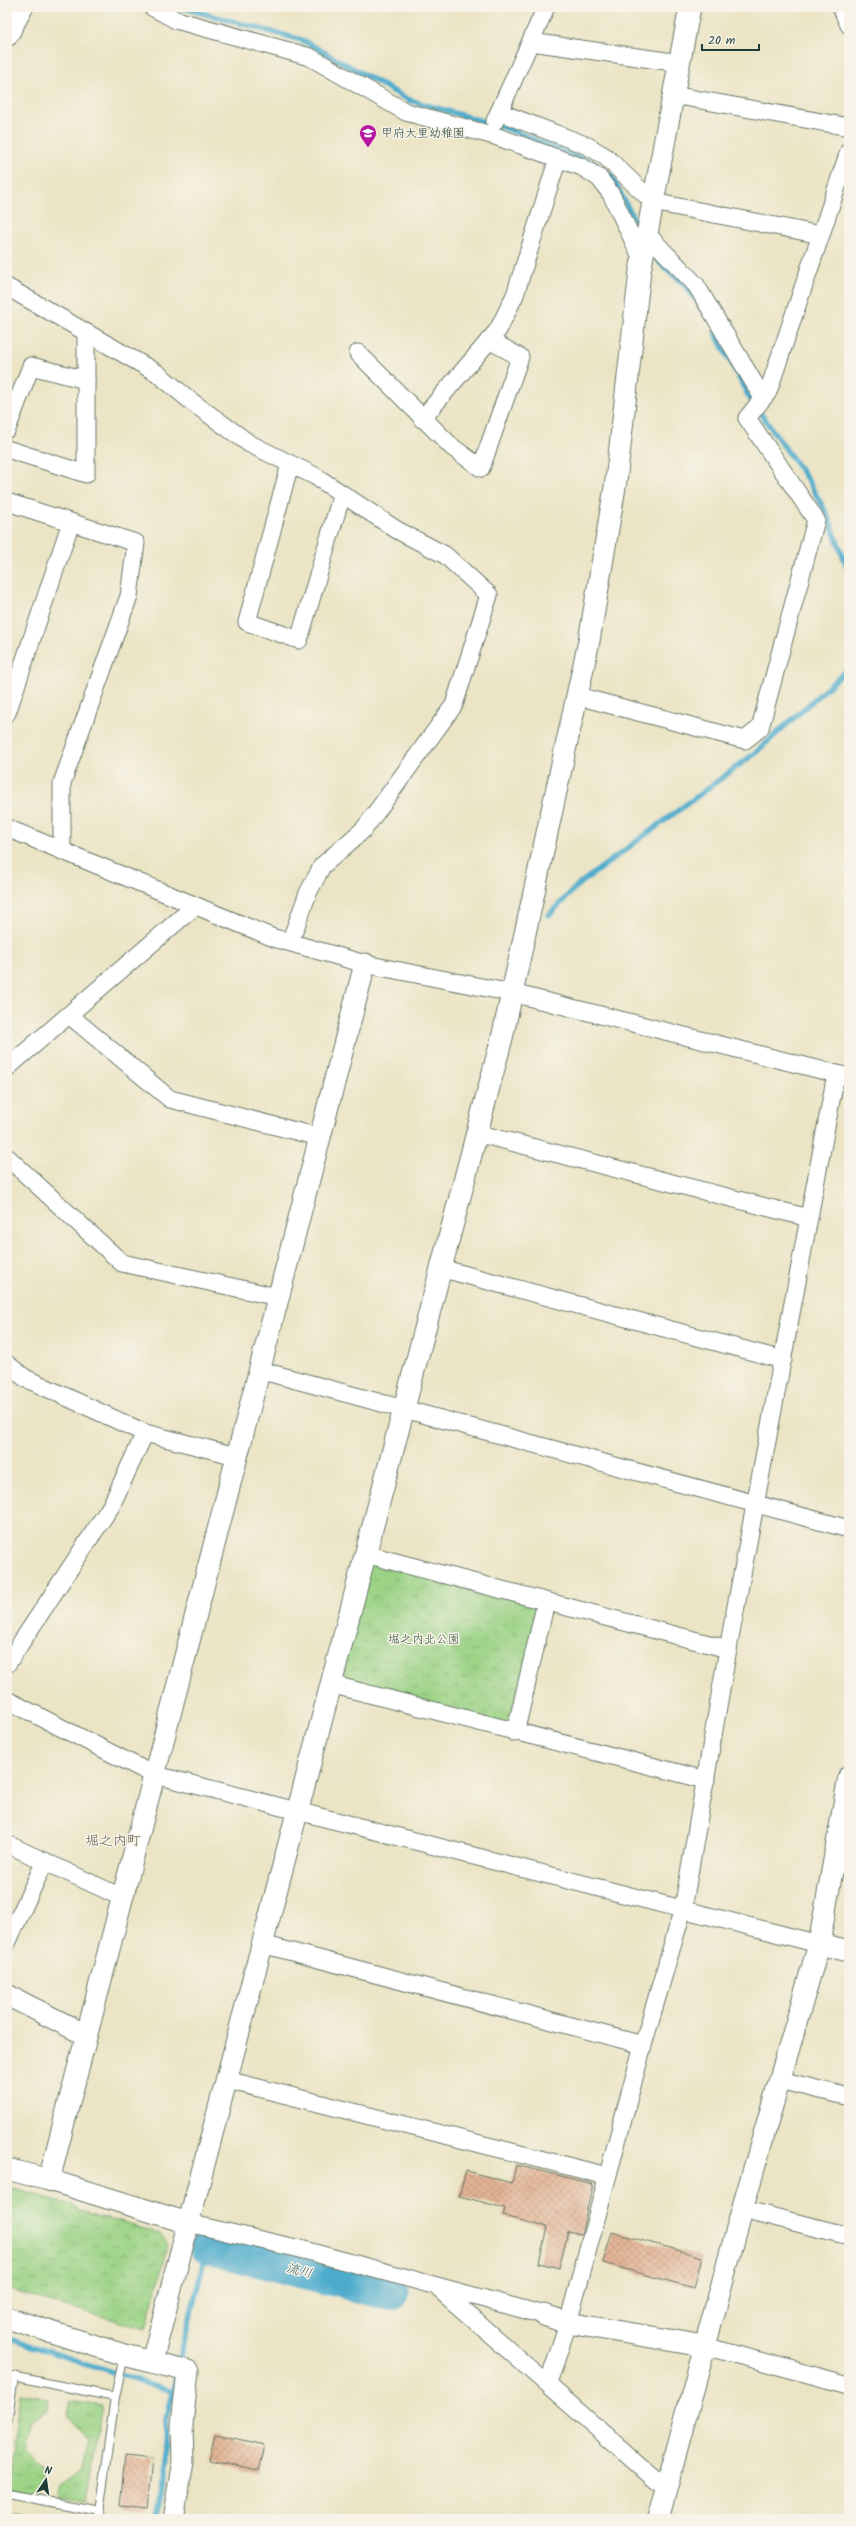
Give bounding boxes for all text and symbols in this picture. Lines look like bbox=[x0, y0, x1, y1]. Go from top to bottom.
scale bar bbox=[702, 26, 759, 52]
text: 20 m bbox=[708, 31, 736, 50]
school or university icon: 甲府大里幼稚園 bbox=[358, 123, 378, 148]
place label: 甲府大里幼稚園 bbox=[381, 124, 465, 143]
park label: 堀之内北公園 bbox=[388, 1630, 460, 1649]
district label: 堀之内町 bbox=[85, 1830, 141, 1852]
water label: 流川 bbox=[284, 2258, 314, 2284]
north arrow bbox=[26, 2460, 66, 2500]
text: N bbox=[43, 2462, 53, 2481]

